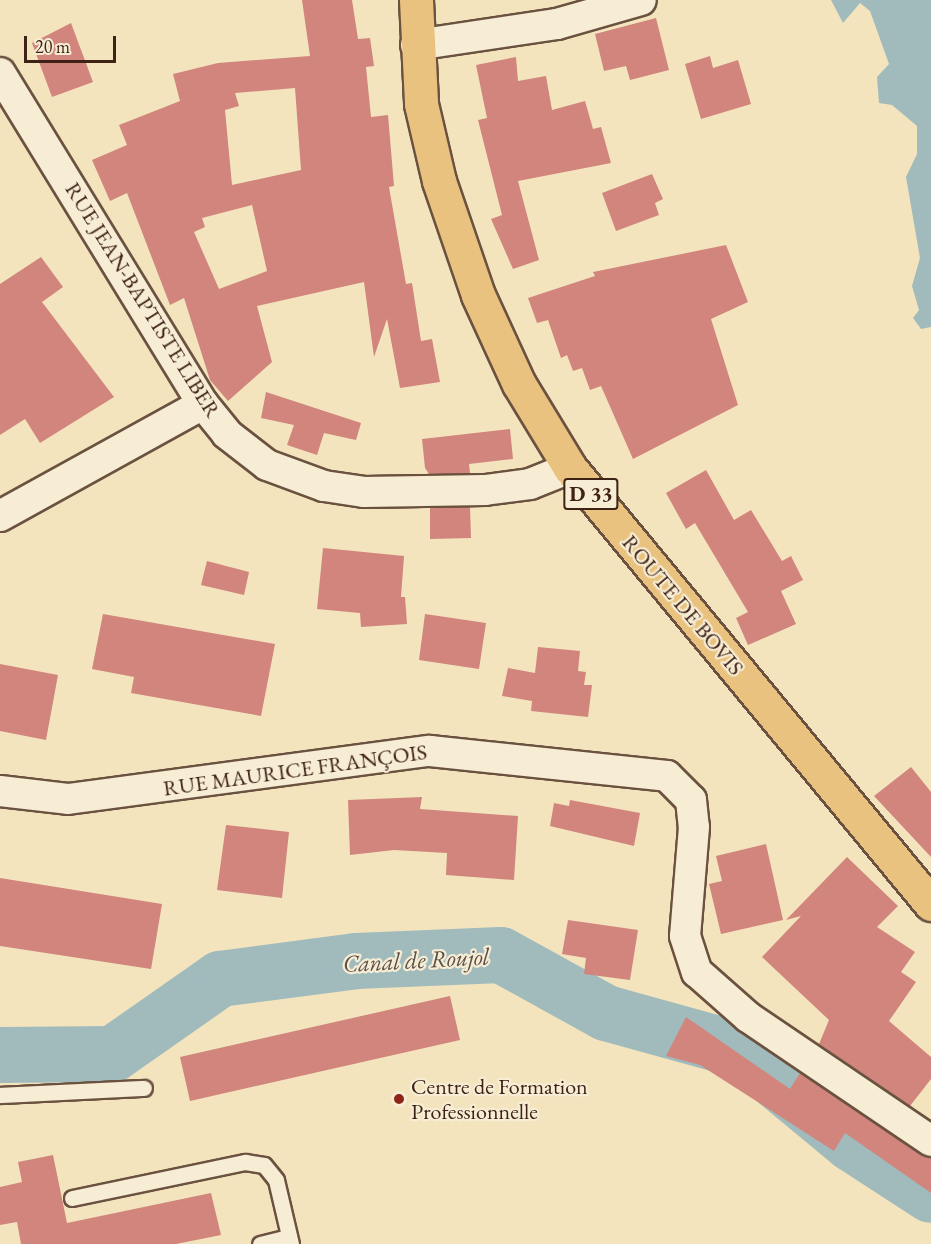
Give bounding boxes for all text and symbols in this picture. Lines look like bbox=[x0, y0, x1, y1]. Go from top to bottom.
scale bar bbox=[27, 24, 118, 62]
text: 20 m bbox=[35, 35, 70, 58]
street label: RUE JEAN-BAPTISTE LIBER bbox=[59, 177, 227, 423]
road number: D 33 bbox=[562, 476, 620, 512]
street label: ROUTE DE BOVIS bbox=[617, 529, 749, 681]
street label: RUE MAURICE FRANÇOIS bbox=[161, 738, 429, 802]
water label: Canal de Roujol bbox=[342, 942, 490, 978]
place label: Centre de Formation Professionnelle bbox=[411, 1073, 588, 1124]
marker: Centre de Formation Professionnelle bbox=[392, 1092, 406, 1106]

